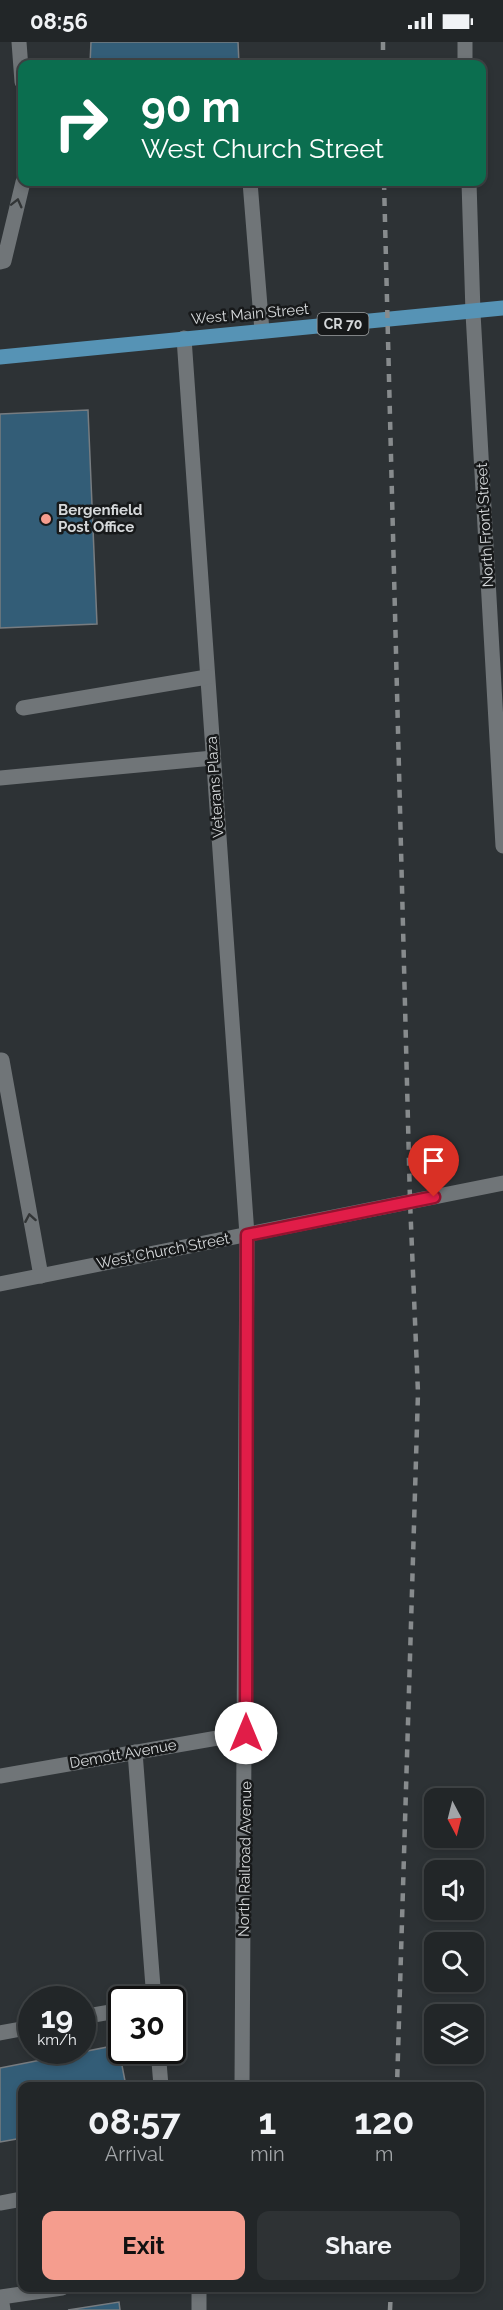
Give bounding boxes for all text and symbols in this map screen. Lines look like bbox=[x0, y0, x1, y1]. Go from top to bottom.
text: 08:56 bbox=[30, 8, 88, 34]
text: 90 m bbox=[141, 83, 241, 132]
icon: right bbox=[42, 84, 120, 162]
text: West Church Street bbox=[141, 133, 384, 164]
one-way arrow bbox=[10, 198, 23, 208]
street label: West Main Street bbox=[190, 300, 310, 328]
road number: CR 70 bbox=[318, 313, 368, 335]
street label: North Front Street bbox=[473, 462, 497, 588]
place label: Bergenfield Post Office bbox=[58, 501, 143, 536]
marker: Bergenfield Post Office bbox=[39, 512, 53, 526]
street label: Veterans Plaza bbox=[202, 736, 228, 838]
pin bbox=[408, 1135, 459, 1197]
icon: arrive bbox=[417, 1144, 450, 1177]
one-way arrow bbox=[25, 1213, 37, 1223]
street label: West Church Street bbox=[95, 1229, 231, 1273]
position arrow bbox=[214, 1701, 278, 1765]
street label: Demott Avenue bbox=[68, 1736, 178, 1772]
street label: North Railroad Avenue bbox=[235, 1781, 255, 1937]
north arrow bbox=[424, 1788, 484, 1848]
map controls bbox=[424, 1788, 484, 2064]
button: sound bbox=[424, 1860, 484, 1920]
button: search bbox=[424, 1932, 484, 1992]
speed limit sign: 30 bbox=[108, 1986, 186, 2064]
text: 19 bbox=[41, 2000, 73, 2035]
button: layers bbox=[424, 2004, 484, 2064]
text: km/h bbox=[37, 2031, 77, 2049]
text: 08:57 bbox=[88, 2100, 181, 2142]
text: 1 bbox=[258, 2100, 276, 2142]
text: 120 bbox=[354, 2100, 414, 2142]
text: Arrival bbox=[105, 2142, 163, 2166]
text: min bbox=[250, 2142, 285, 2166]
text: m bbox=[375, 2142, 393, 2166]
button: Exit bbox=[42, 2211, 245, 2280]
button: Share bbox=[257, 2211, 460, 2280]

